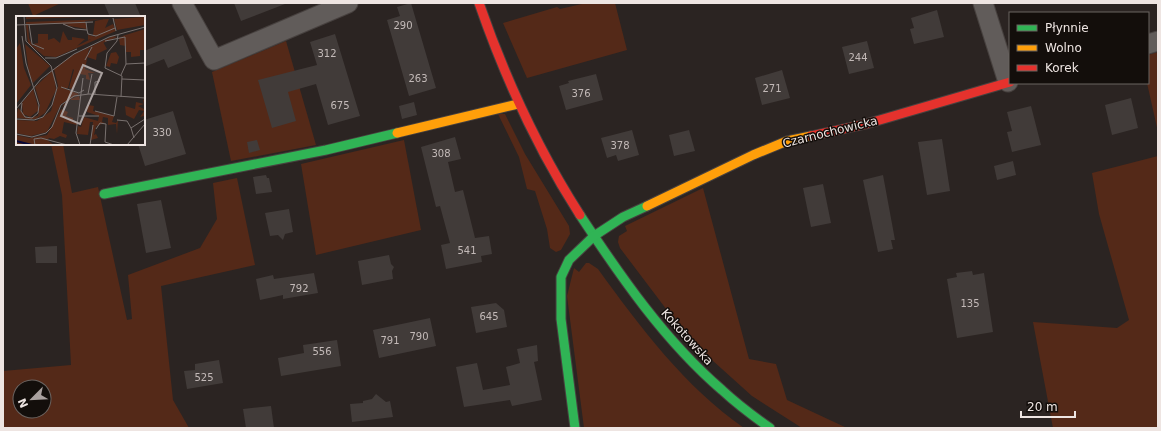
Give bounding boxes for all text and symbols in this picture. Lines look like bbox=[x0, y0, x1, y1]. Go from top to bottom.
legend bbox=[1009, 12, 1149, 84]
inset map bbox=[16, 16, 145, 145]
house number: 290 bbox=[393, 20, 413, 31]
text: Płynnie bbox=[1045, 21, 1089, 35]
text: Wolno bbox=[1045, 41, 1082, 55]
house number: 312 bbox=[317, 48, 337, 59]
house number: 244 bbox=[848, 52, 868, 63]
text: Korek bbox=[1045, 61, 1079, 75]
house number: 263 bbox=[408, 73, 428, 84]
house number: 271 bbox=[762, 83, 782, 94]
house number: 376 bbox=[571, 88, 591, 99]
house number: 675 bbox=[330, 100, 350, 111]
street label: Czarnochowicka bbox=[781, 113, 879, 151]
house number: 330 bbox=[152, 127, 172, 138]
house number: 378 bbox=[610, 140, 630, 151]
house number: 308 bbox=[431, 148, 451, 159]
house number: 541 bbox=[457, 245, 477, 256]
house number: 792 bbox=[289, 283, 309, 294]
house number: 135 bbox=[960, 298, 980, 309]
street label: Kokotowska bbox=[658, 306, 716, 368]
house number: 645 bbox=[479, 311, 499, 322]
house number: 790 bbox=[409, 331, 429, 342]
house number: 791 bbox=[380, 335, 400, 346]
house number: 556 bbox=[312, 346, 332, 357]
house number: 525 bbox=[194, 372, 214, 383]
north arrow bbox=[12, 379, 52, 419]
scale bar bbox=[1021, 393, 1075, 419]
text: N bbox=[16, 396, 31, 410]
text: 20 m bbox=[1027, 400, 1058, 414]

